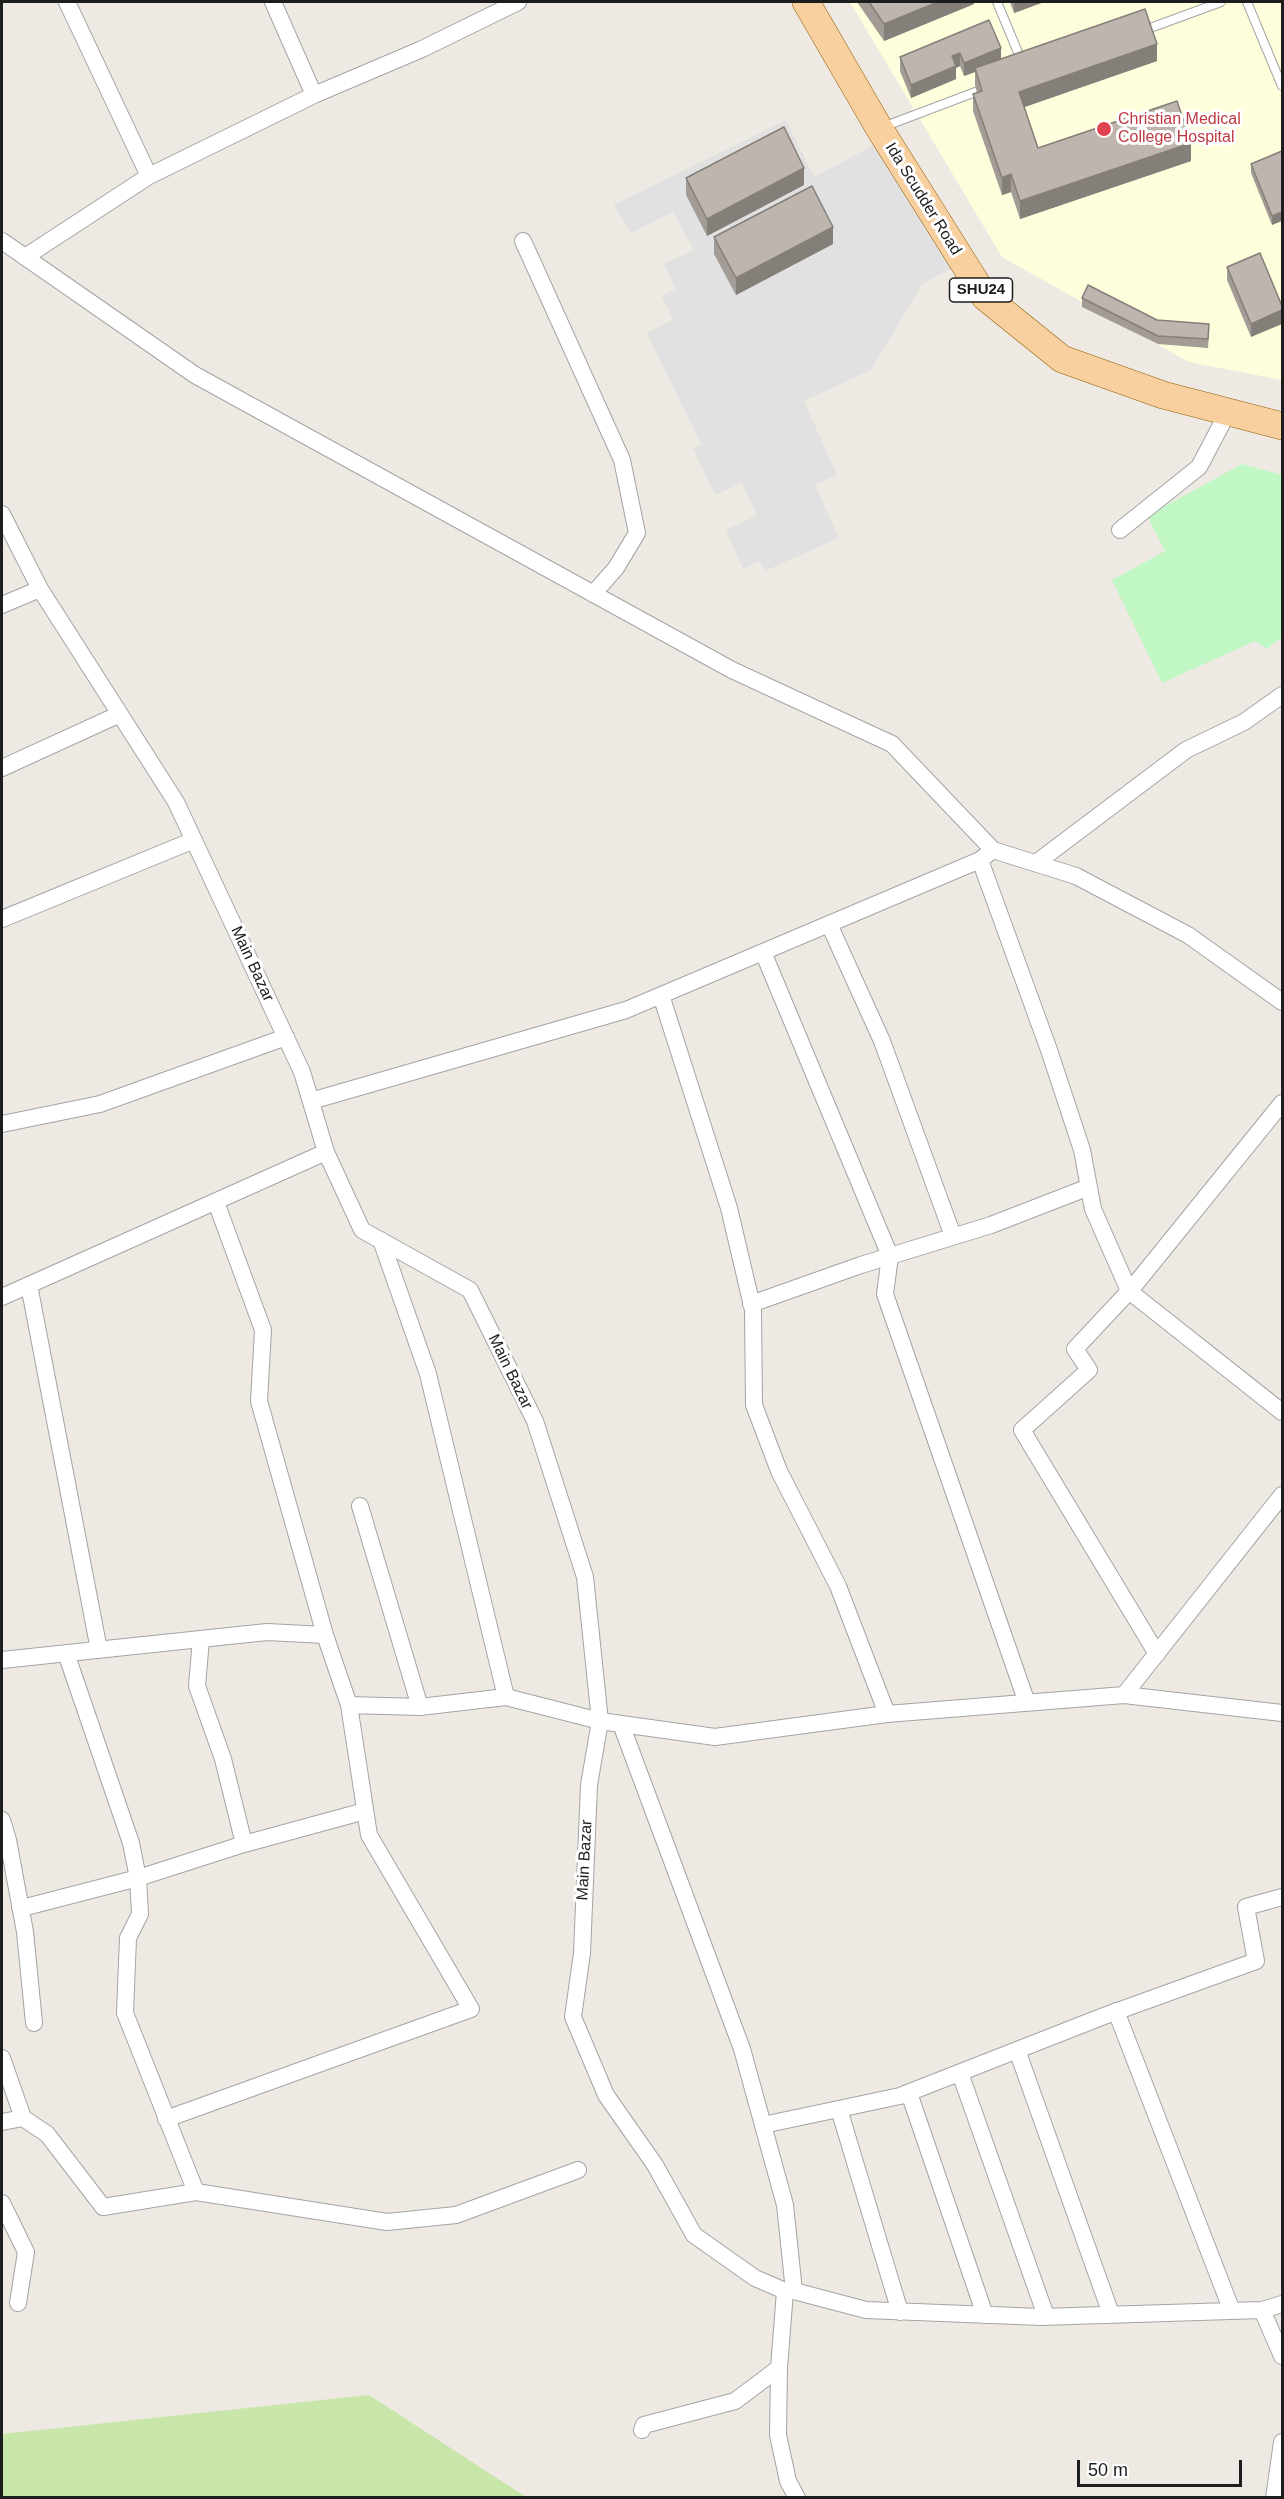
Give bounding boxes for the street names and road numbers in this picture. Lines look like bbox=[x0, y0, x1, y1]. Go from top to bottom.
street label: Ida Scudder Road bbox=[881, 139, 965, 259]
road number: SHU24 bbox=[950, 278, 1012, 302]
street label: Main Bazar bbox=[226, 923, 278, 1005]
street label: Main Bazar bbox=[484, 1331, 536, 1413]
street label: Main Bazar bbox=[573, 1819, 597, 1901]

